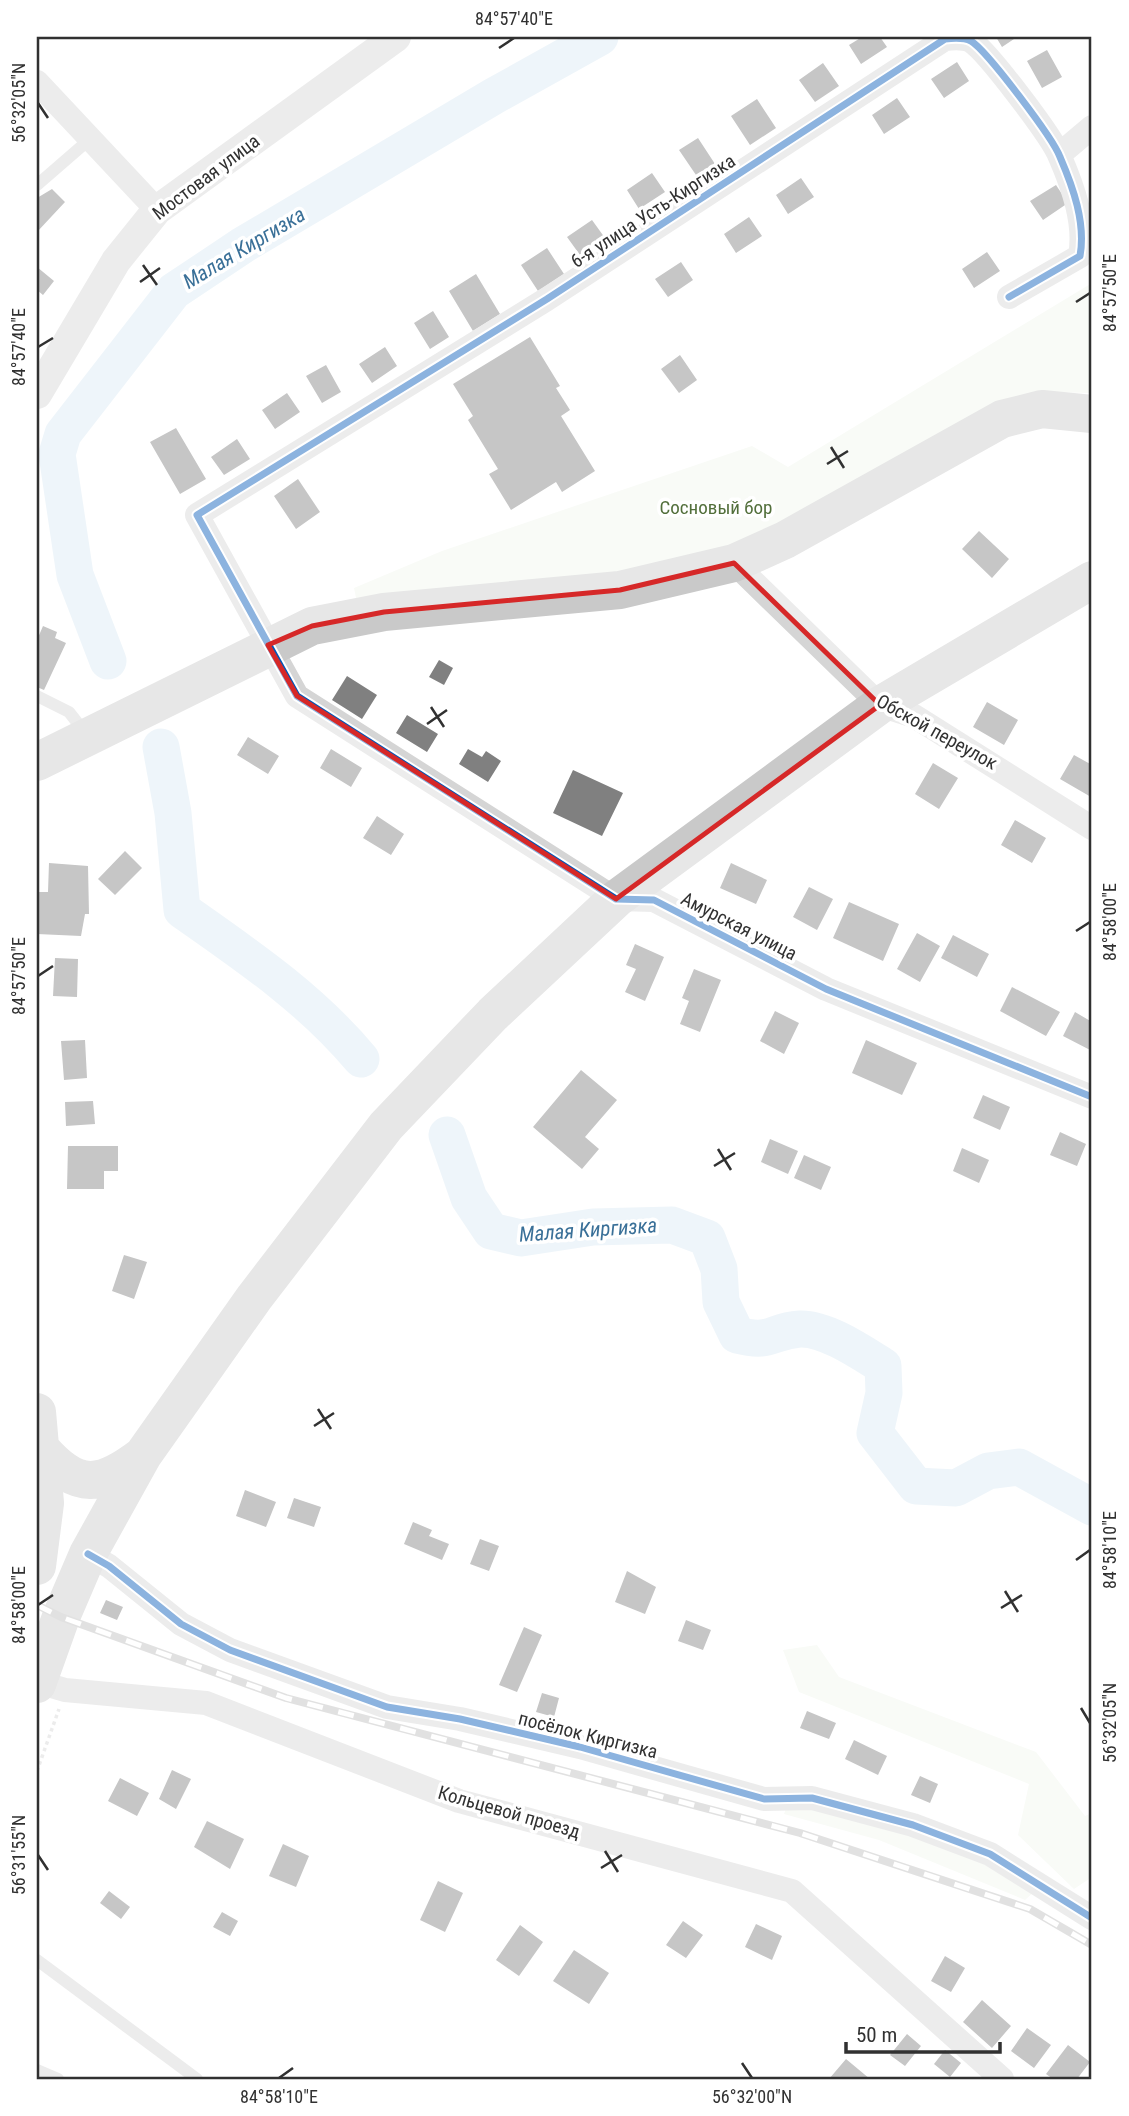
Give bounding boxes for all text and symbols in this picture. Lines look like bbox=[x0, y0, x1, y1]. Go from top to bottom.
text: 84°57'40"E bbox=[475, 8, 553, 29]
text: 56°32'05"N bbox=[8, 63, 29, 143]
street label: Мостовая улица bbox=[148, 129, 264, 225]
street label: 6-я улица Усть-Киргизка bbox=[566, 149, 740, 273]
water label: Малая Киргизка bbox=[179, 202, 309, 294]
text: 84°57'50"E bbox=[1099, 254, 1120, 332]
text: 84°57'40"E bbox=[8, 308, 29, 386]
park label: Сосновый бор bbox=[660, 496, 772, 519]
street label: Обской переулок bbox=[873, 689, 1001, 775]
text: 84°58'00"E bbox=[1099, 883, 1120, 961]
street label: Амурская улица bbox=[677, 887, 801, 965]
text: 84°57'50"E bbox=[8, 937, 29, 1015]
water label: Малая Киргизка bbox=[518, 1213, 658, 1247]
text: 84°58'10"E bbox=[1099, 1511, 1120, 1589]
text: 84°58'00"E bbox=[8, 1566, 29, 1644]
text: 56°32'05"N bbox=[1099, 1683, 1120, 1763]
street label: посёлок Киргизка bbox=[516, 1707, 660, 1763]
street label: Кольцевой проезд bbox=[435, 1781, 583, 1843]
text: 56°31'55"N bbox=[8, 1815, 29, 1895]
scale bar bbox=[846, 2011, 1000, 2055]
text: 50 m bbox=[856, 2023, 897, 2047]
text: 84°58'10"E bbox=[240, 2086, 318, 2107]
text: 56°32'00"N bbox=[712, 2086, 792, 2107]

